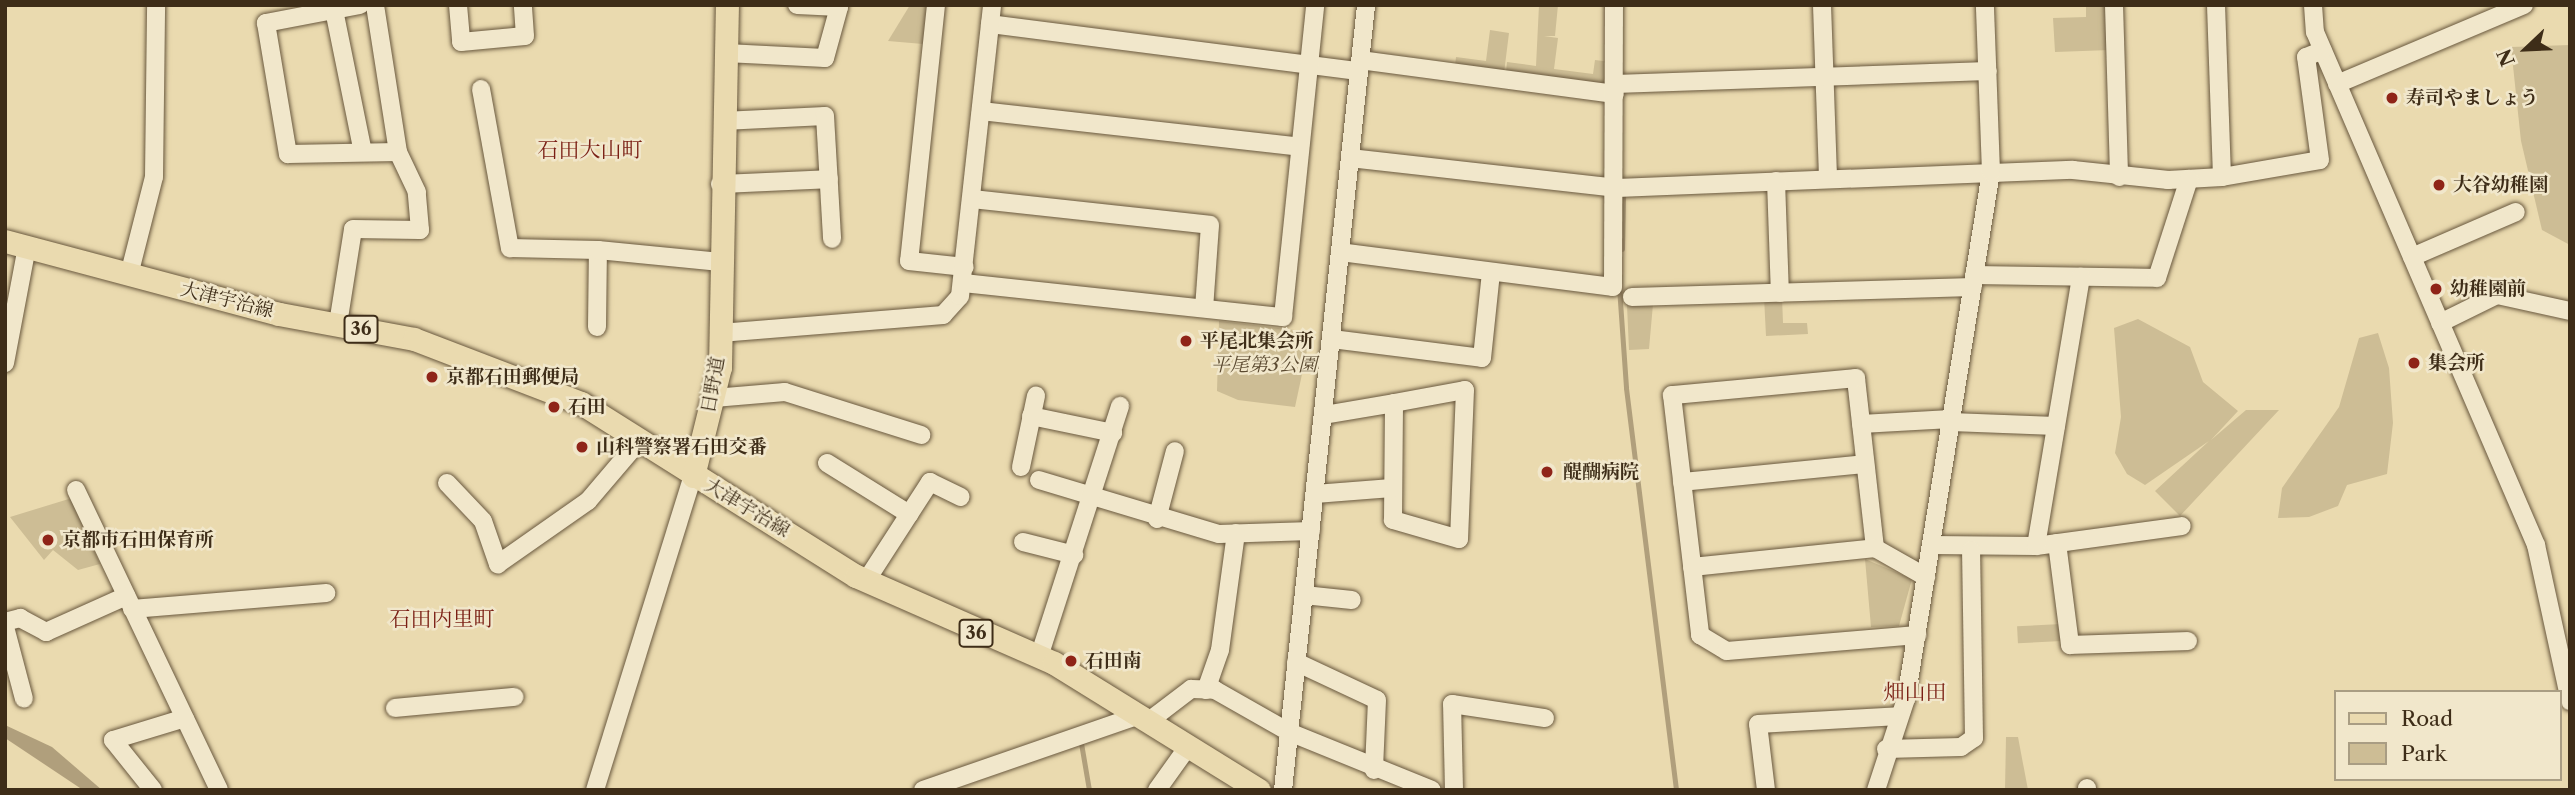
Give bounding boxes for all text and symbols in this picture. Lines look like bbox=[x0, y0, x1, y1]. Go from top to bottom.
north arrow bbox=[2491, 14, 2561, 84]
text: N bbox=[2492, 45, 2520, 70]
place label: 寿司やましょう bbox=[2406, 87, 2539, 109]
marker: 寿司やましょう bbox=[2384, 90, 2400, 106]
district label: 石田大山町 bbox=[538, 137, 642, 163]
place label: 大谷幼稚園 bbox=[2453, 174, 2548, 196]
marker: 大谷幼稚園 bbox=[2431, 177, 2447, 193]
street label: 大津宇治線 bbox=[178, 277, 276, 323]
place label: 幼稚園前 bbox=[2450, 278, 2526, 300]
marker: 幼稚園前 bbox=[2428, 281, 2444, 297]
road number: 36 bbox=[344, 314, 378, 344]
place label: 平尾北集会所 bbox=[1200, 330, 1314, 352]
marker: 平尾北集会所 bbox=[1178, 333, 1194, 349]
place label: 集会所 bbox=[2428, 352, 2485, 374]
park label: 平尾第3公園 bbox=[1211, 354, 1317, 376]
street label: 日野道 bbox=[697, 355, 729, 415]
marker: 集会所 bbox=[2406, 355, 2422, 371]
place label: 京都石田郵便局 bbox=[446, 366, 579, 388]
marker: 京都石田郵便局 bbox=[424, 369, 440, 385]
place label: 石田 bbox=[568, 396, 606, 418]
marker: 石田 bbox=[546, 399, 562, 415]
place label: 山科警察署石田交番 bbox=[596, 436, 767, 458]
marker: 山科警察署石田交番 bbox=[574, 439, 590, 455]
place label: 醍醐病院 bbox=[1563, 461, 1639, 483]
marker: 醍醐病院 bbox=[1537, 462, 1557, 482]
street label: 大津宇治線 bbox=[700, 474, 794, 542]
place label: 京都市石田保育所 bbox=[62, 529, 214, 551]
marker: 京都市石田保育所 bbox=[40, 532, 56, 548]
district label: 石田内里町 bbox=[390, 606, 494, 632]
road number: 36 bbox=[958, 618, 993, 648]
place label: 石田南 bbox=[1085, 650, 1142, 672]
marker: 石田南 bbox=[1063, 653, 1079, 669]
district label: 畑山田 bbox=[1884, 679, 1946, 705]
legend bbox=[2334, 690, 2561, 781]
text: Road bbox=[2401, 706, 2453, 731]
text: Park bbox=[2401, 741, 2447, 766]

